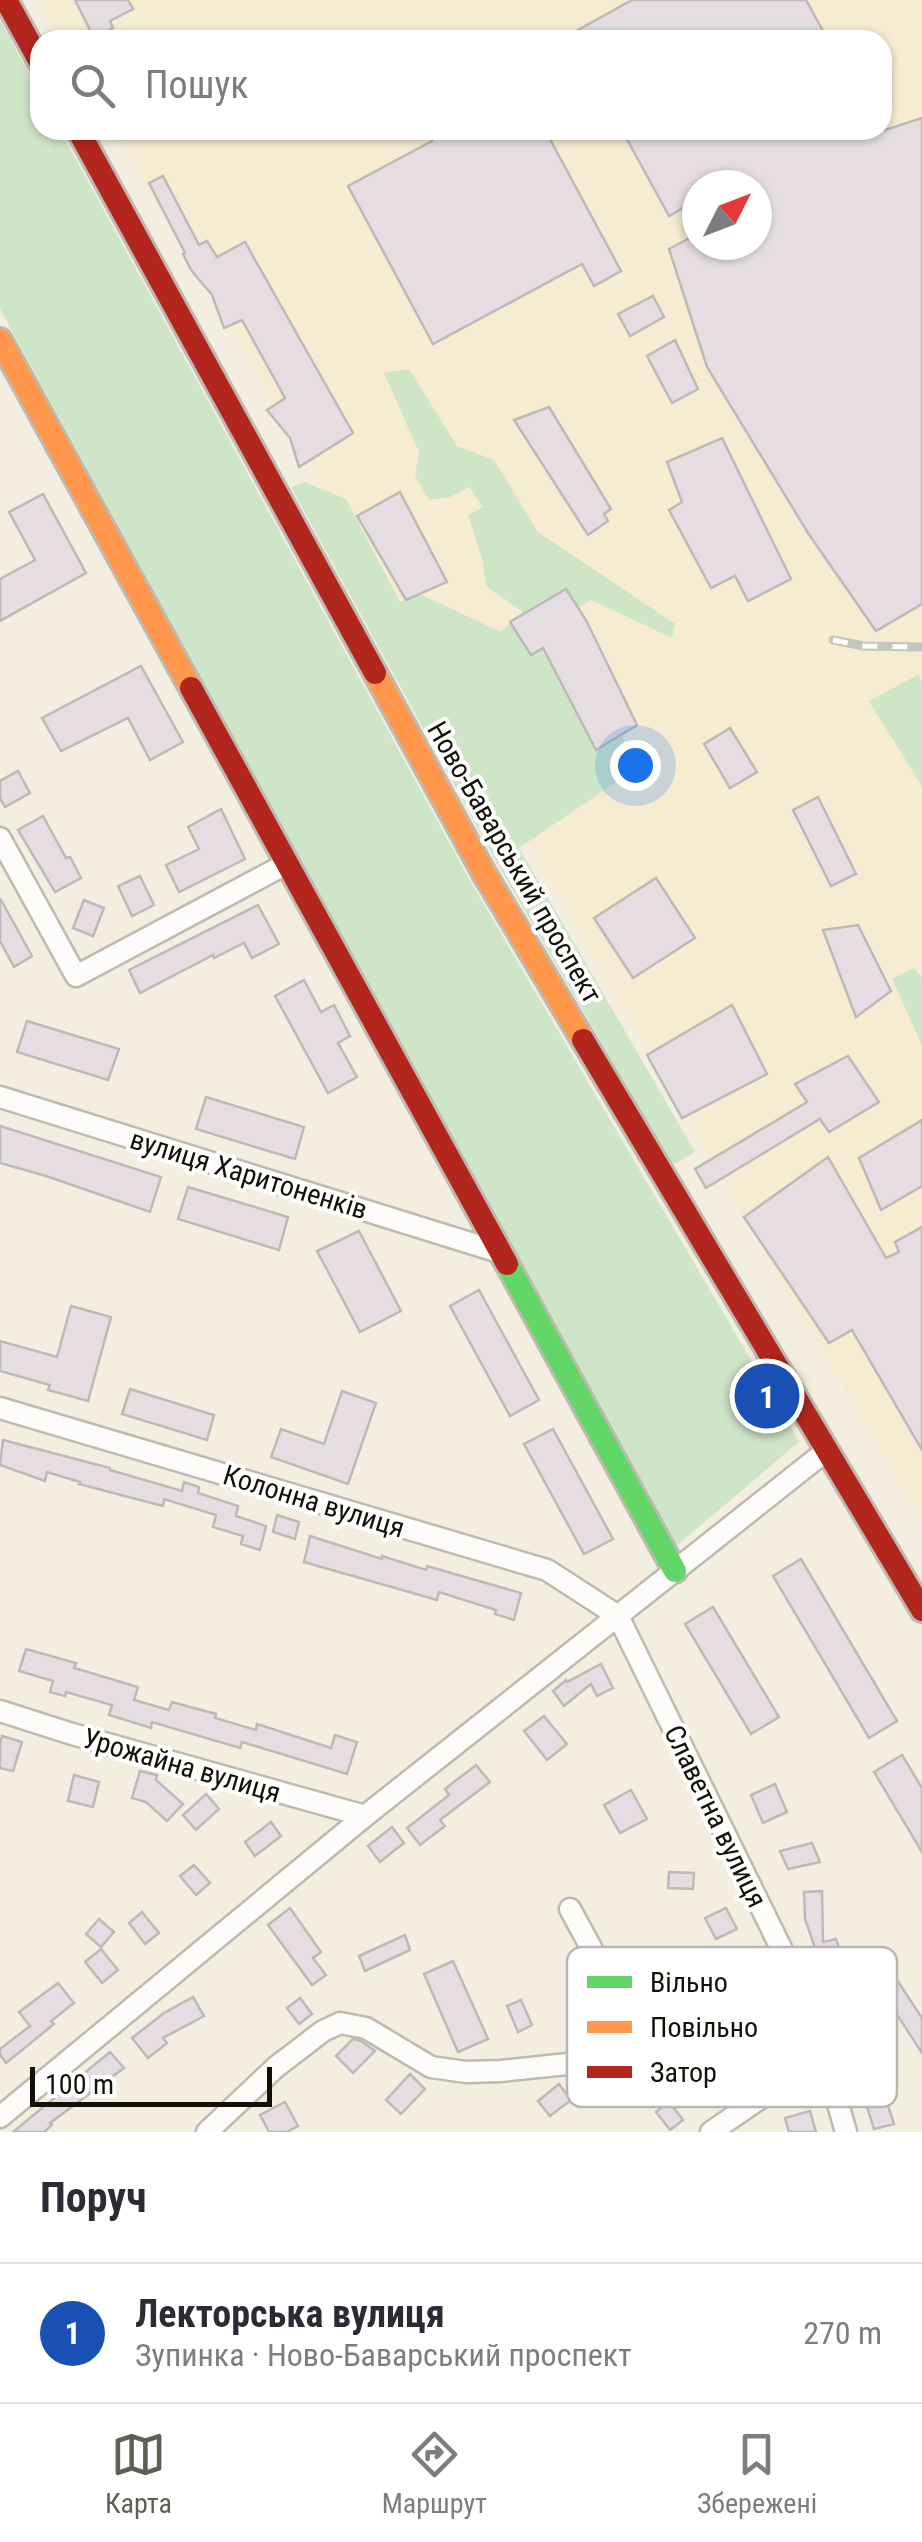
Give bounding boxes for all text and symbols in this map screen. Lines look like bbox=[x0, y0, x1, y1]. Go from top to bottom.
search box bbox=[30, 30, 892, 140]
icon: search bbox=[65, 58, 120, 113]
text: Пошук bbox=[145, 63, 249, 107]
north arrow bbox=[682, 170, 772, 260]
street label: Ново-Баварський проспект bbox=[420, 716, 609, 1009]
your location bbox=[610, 740, 661, 791]
street label: вулиця Харитоненків bbox=[126, 1123, 371, 1226]
pin: 1 bbox=[734, 1358, 800, 1434]
street label: Колонна вулиця bbox=[219, 1458, 408, 1545]
street label: Славетна вулиця bbox=[657, 1720, 774, 1913]
street label: Урожайна вулиця bbox=[79, 1722, 284, 1809]
legend bbox=[567, 1947, 897, 2107]
text: Вільно bbox=[650, 1966, 728, 1999]
text: Повільно bbox=[650, 2011, 758, 2044]
text: Затор bbox=[650, 2056, 717, 2089]
scale bar bbox=[30, 2062, 272, 2106]
text: 100 m bbox=[45, 2068, 114, 2101]
text: Поруч bbox=[40, 2173, 147, 2222]
text: Лекторська вулиця bbox=[135, 2292, 445, 2336]
text: 1 bbox=[64, 2314, 81, 2352]
text: 270 m bbox=[803, 2314, 882, 2352]
text: Зупинка · Ново-Баварський проспект bbox=[135, 2336, 632, 2374]
tab: Карта bbox=[105, 2427, 172, 2520]
tab: Маршрут bbox=[382, 2427, 487, 2520]
tab: Збережені bbox=[697, 2427, 817, 2520]

